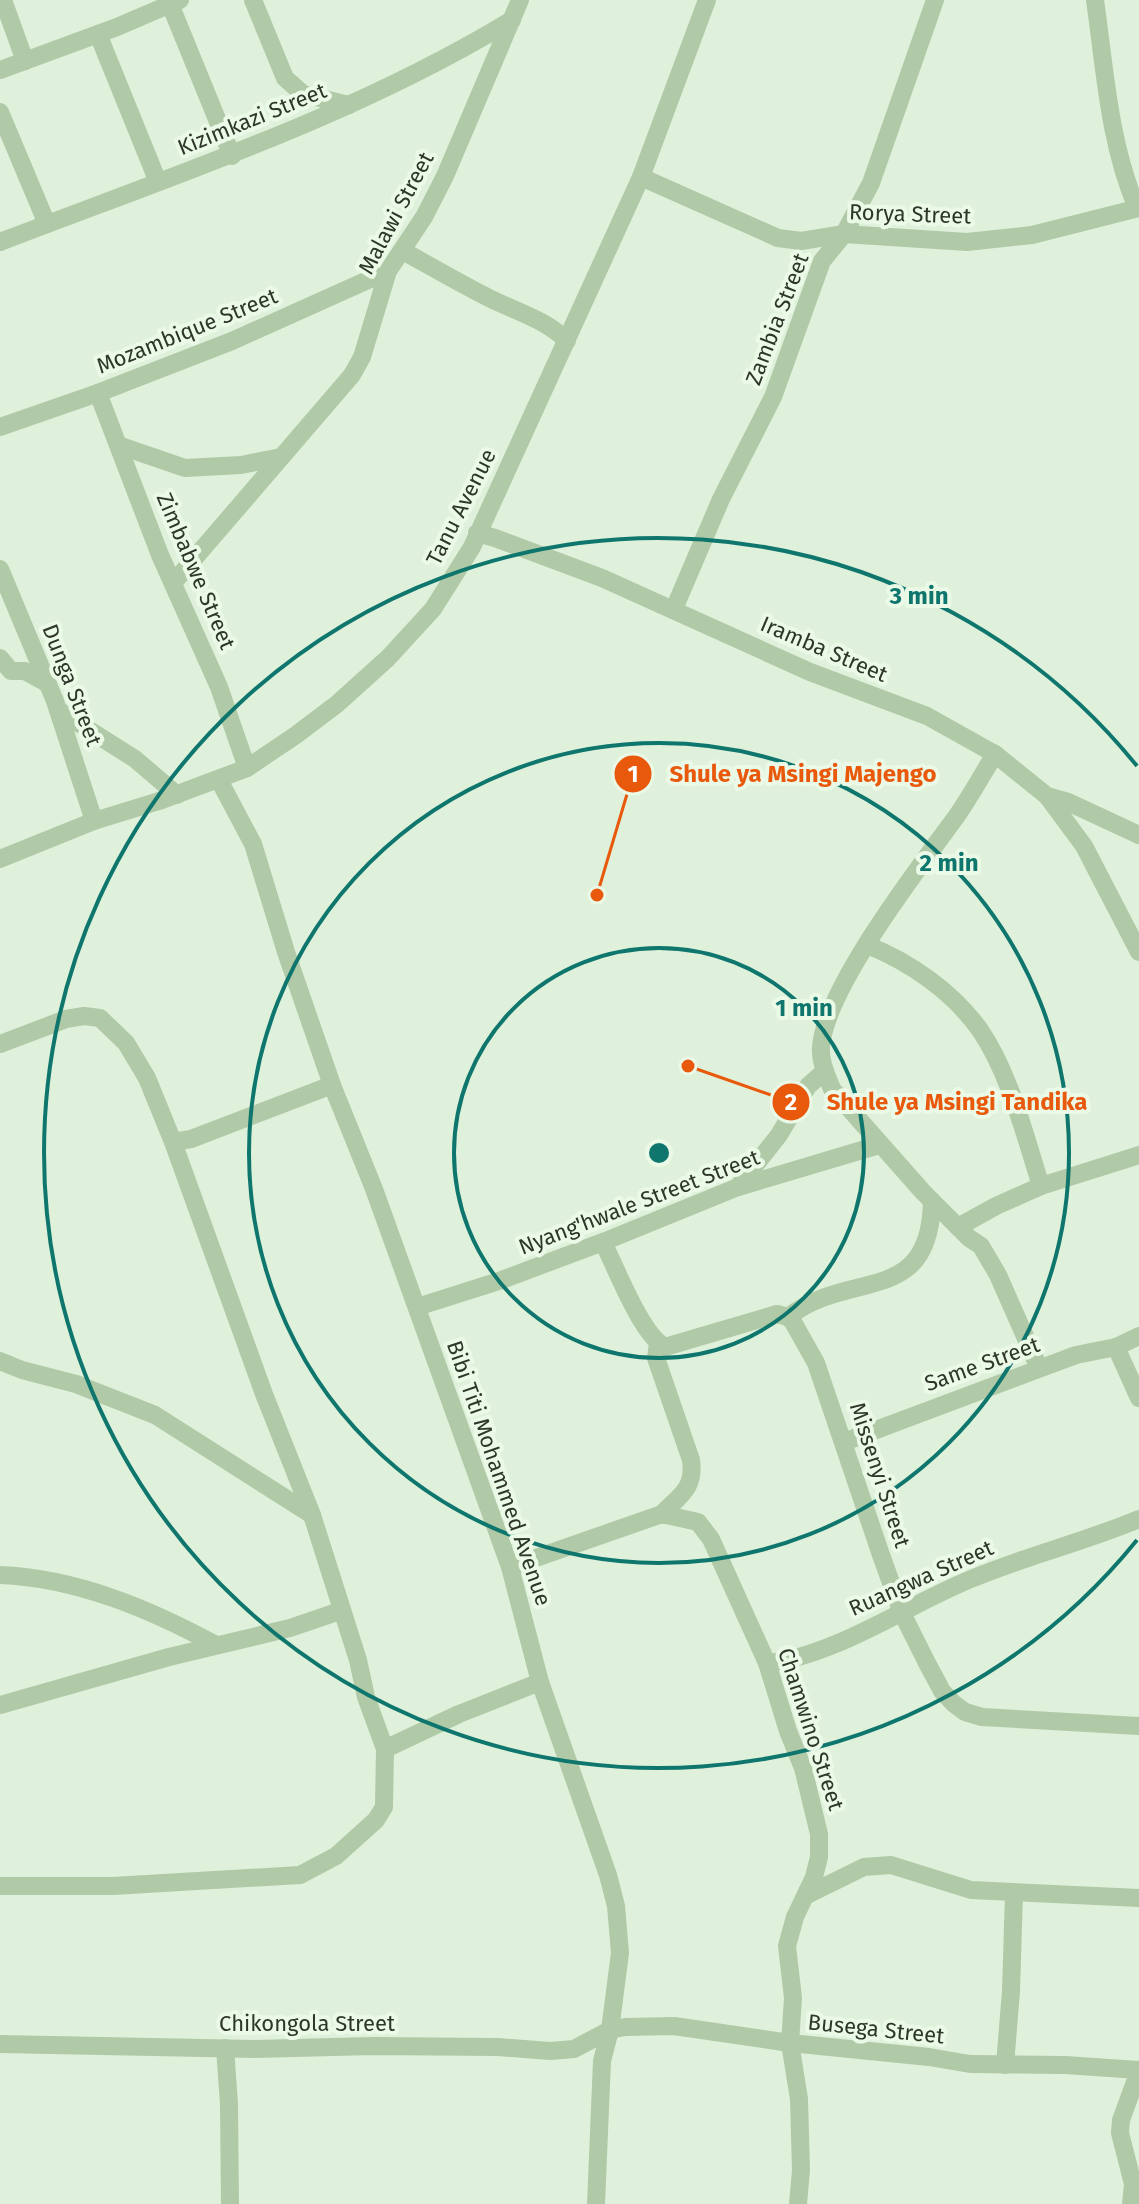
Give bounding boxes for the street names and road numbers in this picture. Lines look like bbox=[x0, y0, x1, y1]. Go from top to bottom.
street label: Kizimkazi Street bbox=[174, 77, 330, 161]
street label: Malawi Street bbox=[352, 147, 440, 279]
street label: Rorya Street bbox=[848, 198, 972, 230]
street label: Zambia Street bbox=[740, 249, 814, 389]
street label: Mozambique Street bbox=[93, 282, 281, 380]
street label: Tanu Avenue bbox=[420, 444, 502, 570]
street label: Zimbabwe Street bbox=[151, 489, 241, 654]
street label: Iramba Street bbox=[756, 610, 892, 688]
street label: Dunga Street bbox=[36, 620, 108, 750]
street label: Nyang'hwale Street Street bbox=[515, 1143, 763, 1260]
street label: Same Street bbox=[921, 1331, 1043, 1397]
street label: Bibi Titi Mohammed Avenue bbox=[441, 1337, 557, 1609]
street label: Missenyi Street bbox=[844, 1399, 916, 1551]
street label: Ruangwa Street bbox=[845, 1534, 998, 1622]
street label: Chamwino Street bbox=[772, 1644, 850, 1814]
street label: Busega Street bbox=[806, 2008, 946, 2050]
street label: Chikongola Street bbox=[219, 2010, 395, 2037]

